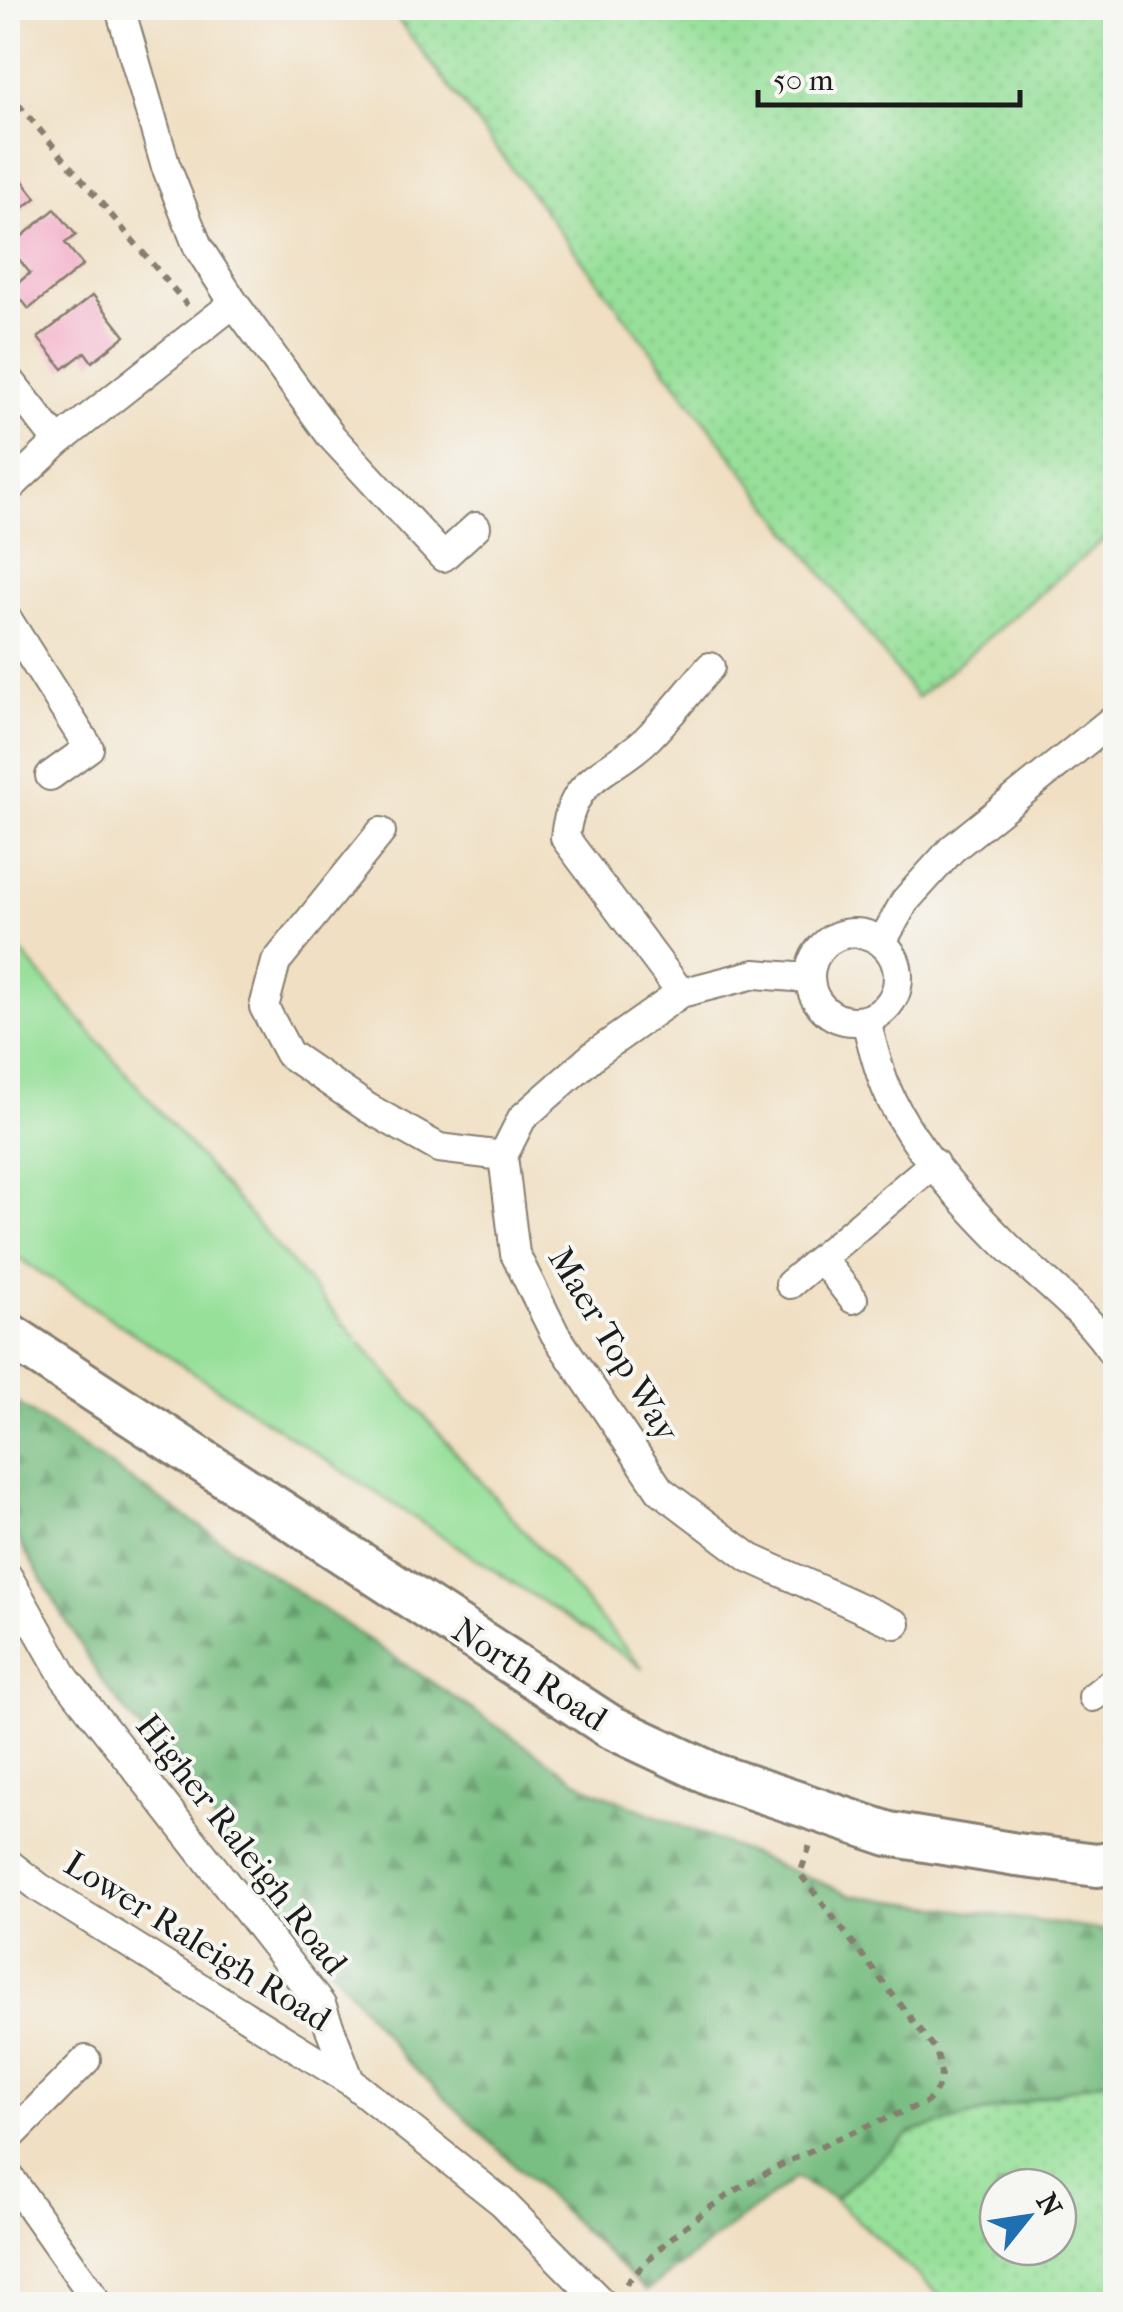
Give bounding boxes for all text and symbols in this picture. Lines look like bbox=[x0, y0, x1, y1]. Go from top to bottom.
scale bar bbox=[758, 45, 1020, 107]
text: 50 m bbox=[773, 63, 834, 98]
street label: Maer Top Way bbox=[540, 1240, 688, 1450]
street label: North Road bbox=[445, 1609, 616, 1740]
street label: Higher Raleigh Road bbox=[127, 1706, 356, 1983]
street label: Lower Raleigh Road bbox=[57, 1843, 339, 2040]
north arrow bbox=[978, 2167, 1078, 2267]
text: N bbox=[1030, 2187, 1069, 2223]

